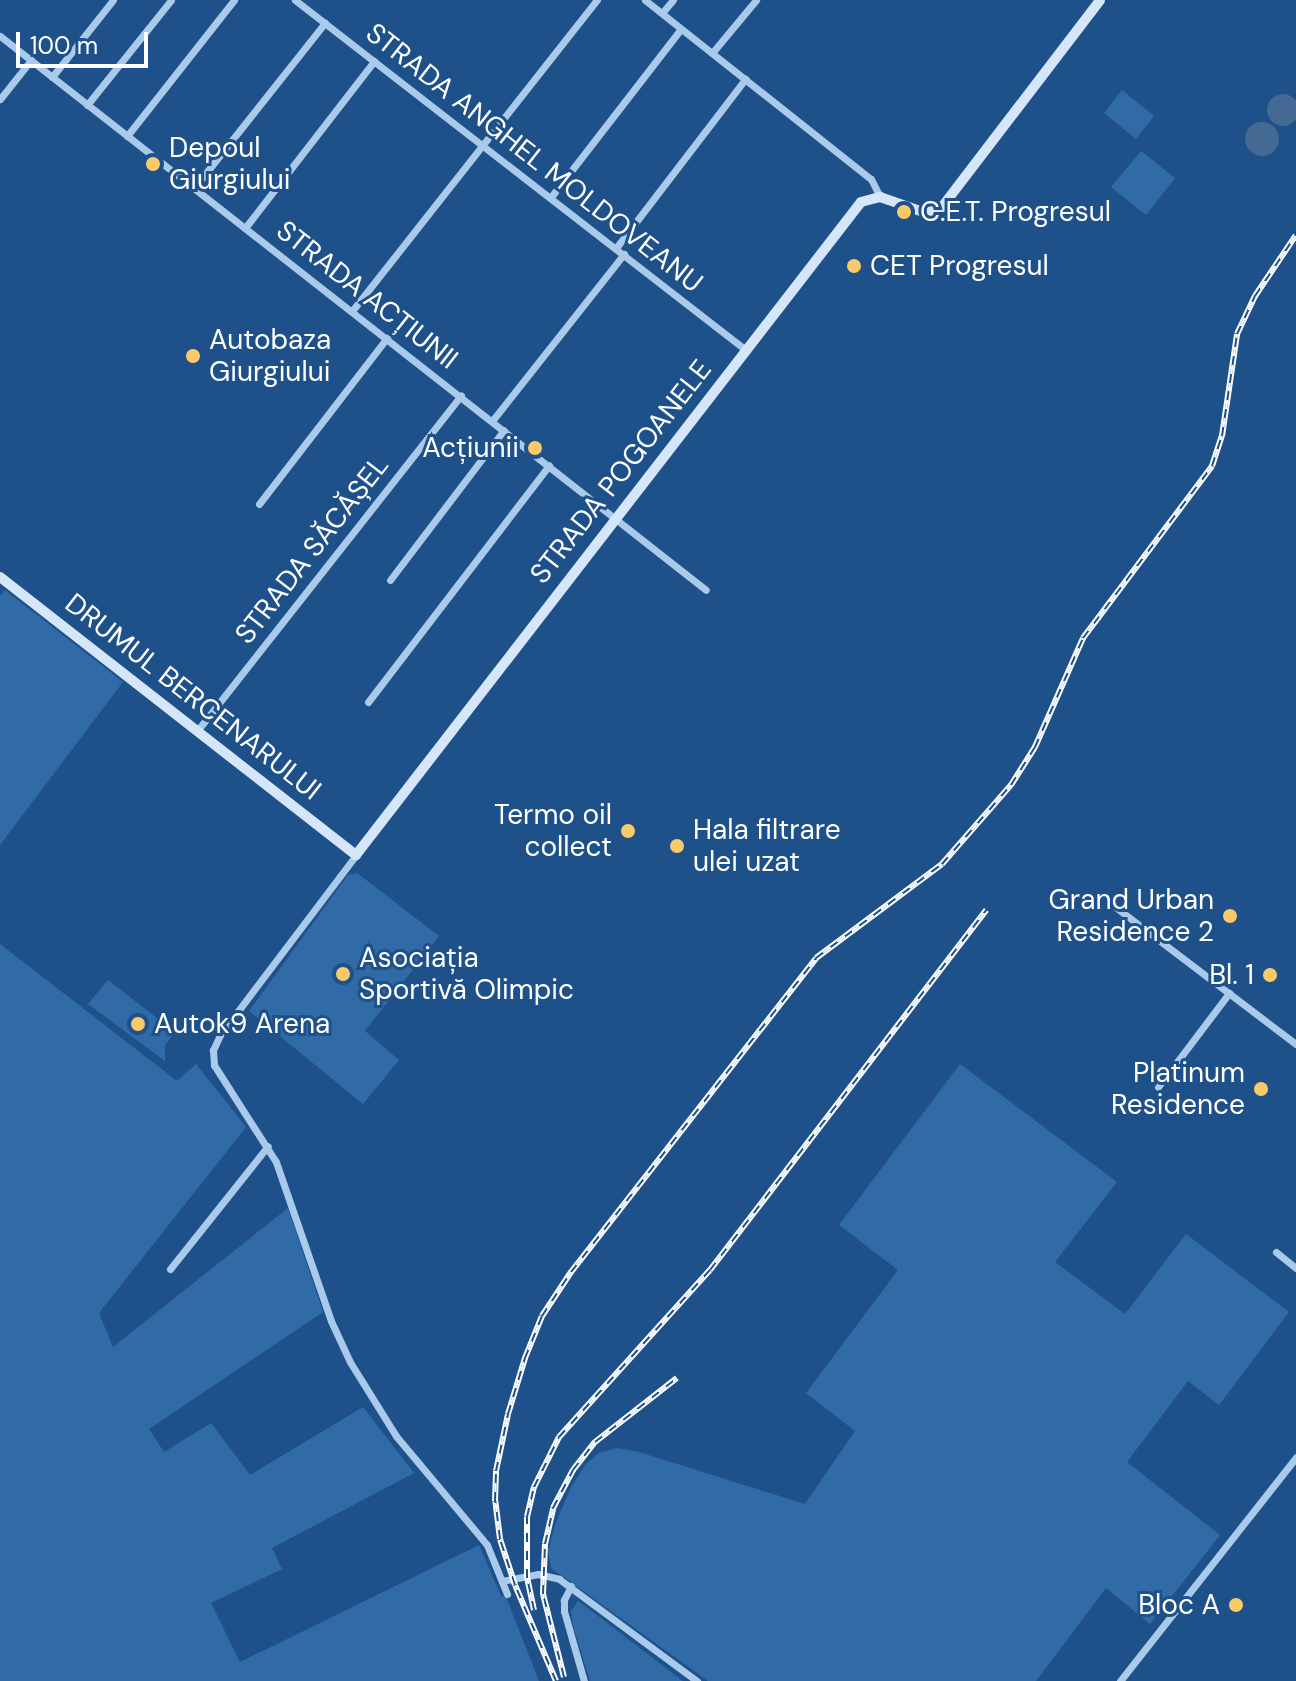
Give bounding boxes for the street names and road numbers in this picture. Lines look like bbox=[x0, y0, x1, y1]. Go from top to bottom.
street label: STRADA ANGHEL MOLDOVEANU bbox=[359, 16, 709, 300]
street label: STRADA ACȚIUNII bbox=[270, 214, 464, 376]
street label: STRADA POGOANELE bbox=[523, 354, 719, 590]
street label: STRADA SĂCĂȘEL bbox=[228, 449, 396, 651]
street label: DRUMUL BERCENARULUI bbox=[58, 587, 328, 807]

